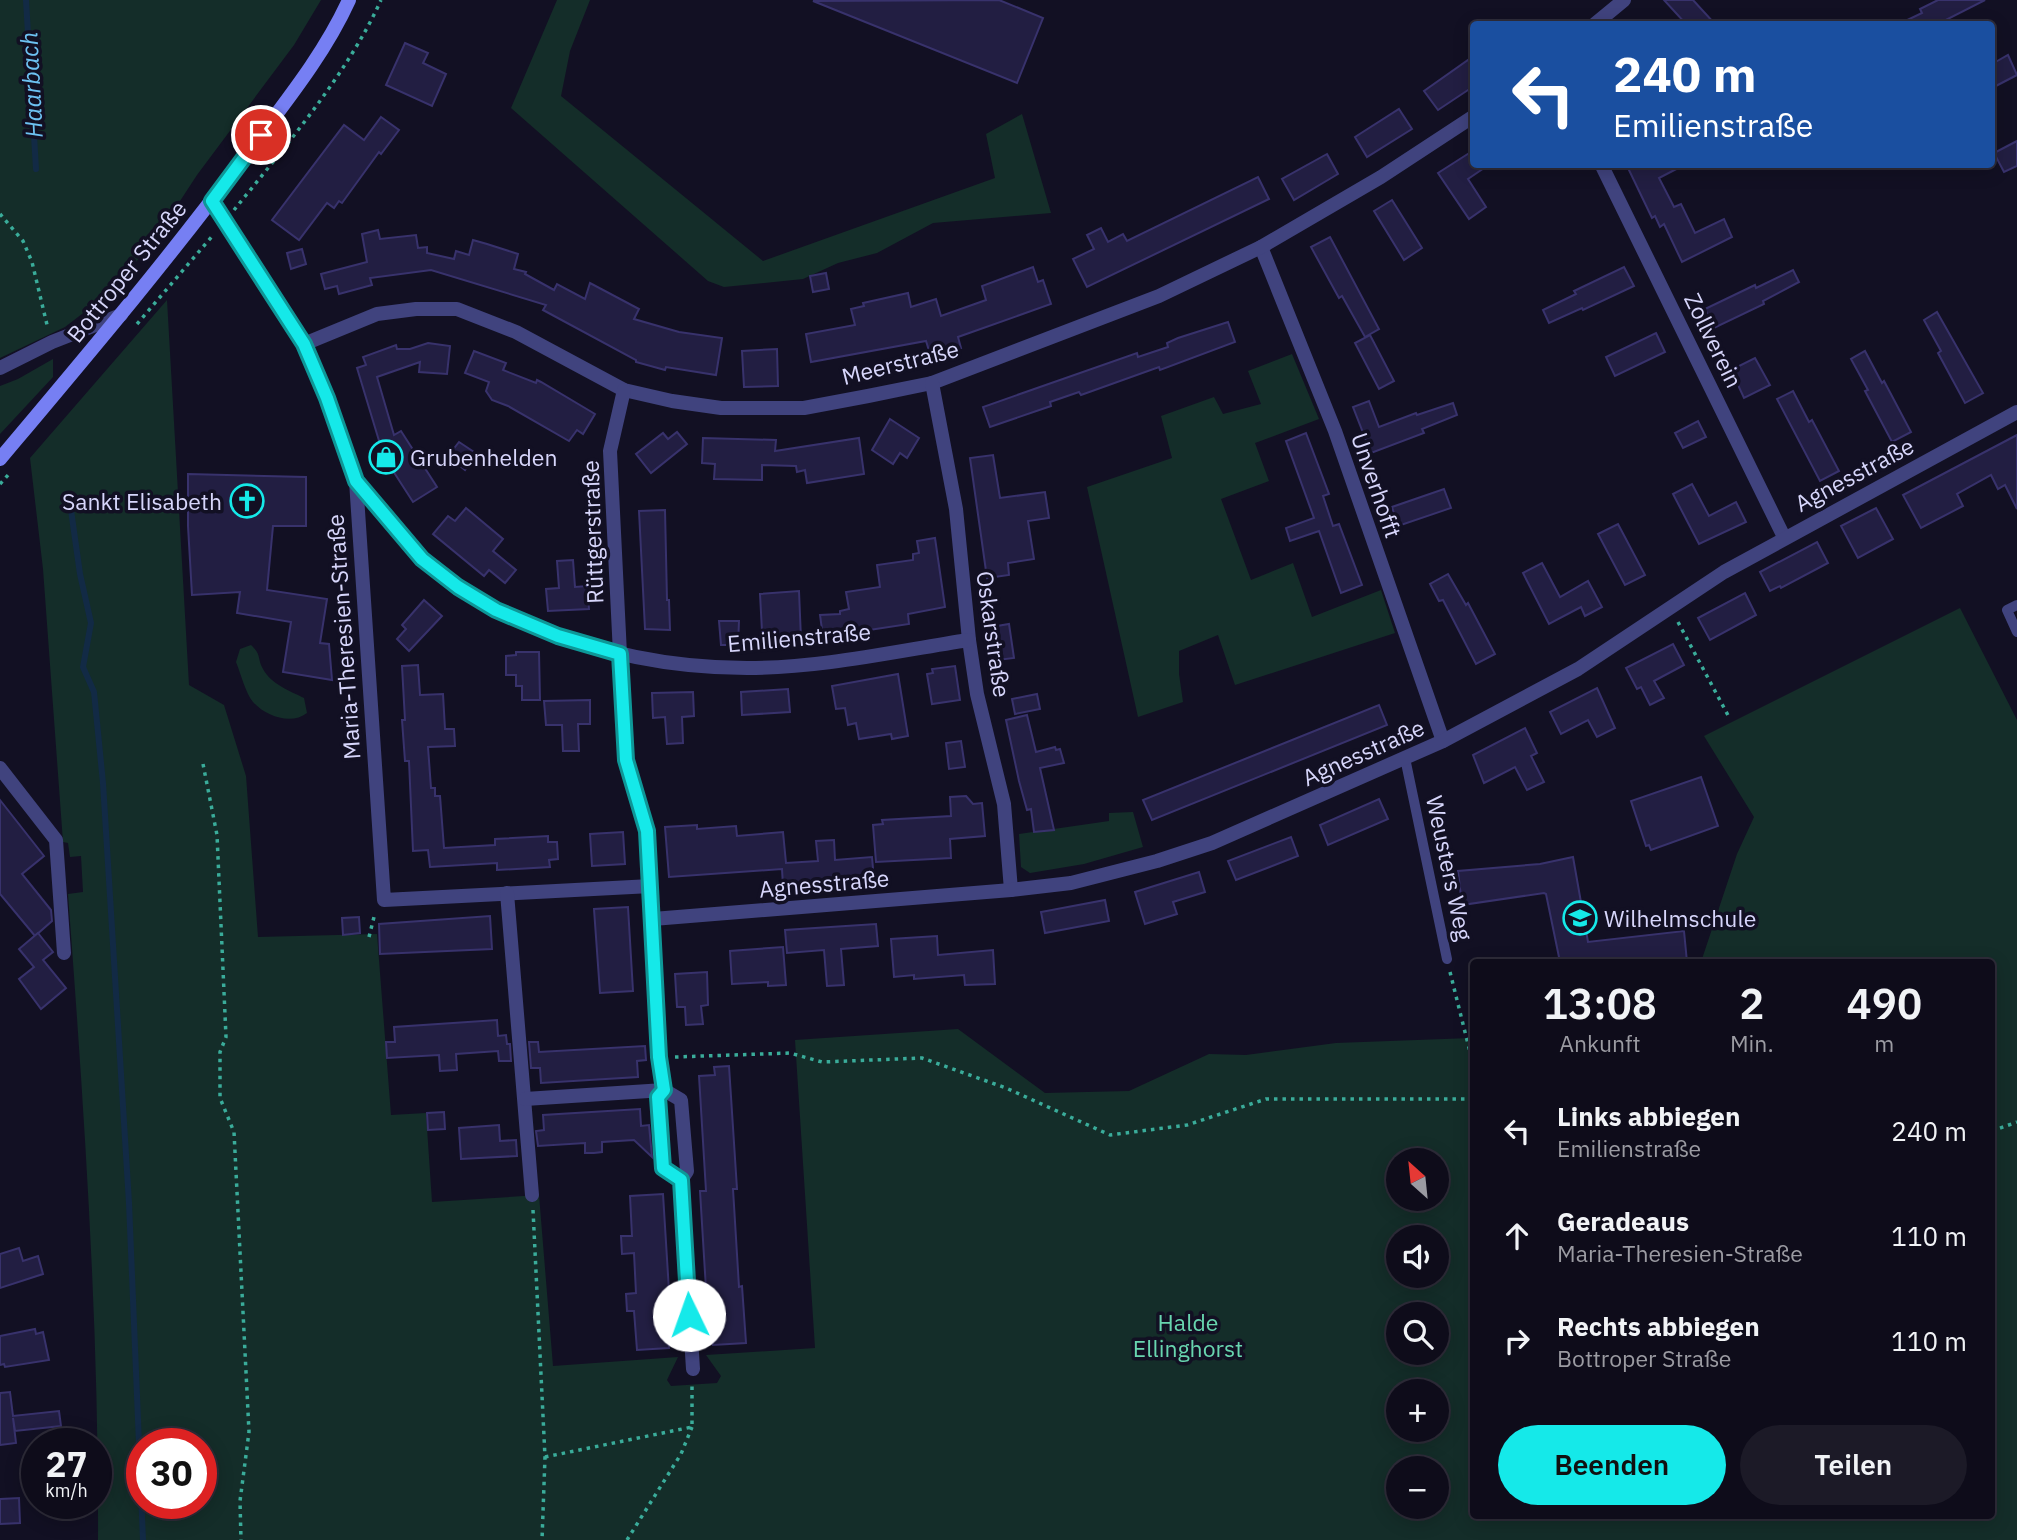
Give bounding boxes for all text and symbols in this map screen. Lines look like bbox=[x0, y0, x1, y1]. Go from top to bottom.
water label: Haarbach bbox=[12, 31, 50, 139]
text: 240 m bbox=[1613, 42, 1757, 105]
icon: left bbox=[1498, 49, 1589, 140]
text: Emilienstraße bbox=[1613, 104, 1813, 146]
pin bbox=[231, 105, 291, 165]
icon: arrive bbox=[242, 116, 280, 154]
street label: Bottroper Straße bbox=[59, 194, 193, 348]
street label: Zollverein bbox=[1678, 288, 1750, 392]
street label: Meerstraße bbox=[838, 333, 962, 391]
street label: Unverhofft bbox=[1345, 428, 1409, 542]
street label: Agnesstraße bbox=[1789, 430, 1919, 518]
shop icon: Grubenhelden bbox=[367, 438, 405, 476]
place label: Grubenhelden bbox=[410, 442, 558, 472]
street label: Rüttgerstraße bbox=[575, 460, 609, 604]
church icon: Sankt Elisabeth bbox=[228, 482, 266, 520]
place label: Sankt Elisabeth bbox=[62, 486, 222, 516]
street label: Maria-Theresien-Straße bbox=[319, 513, 367, 761]
street label: Oskarstraße bbox=[970, 569, 1018, 699]
street label: Emilienstraße bbox=[726, 616, 872, 658]
street label: Agnesstraße bbox=[1297, 712, 1429, 792]
street label: Weusters Weg bbox=[1420, 793, 1480, 943]
street label: Agnesstraße bbox=[758, 862, 890, 904]
school or university icon: Wilhelmschule bbox=[1561, 899, 1599, 937]
place label: Wilhelmschule bbox=[1604, 903, 1756, 933]
text: 13:08 bbox=[1543, 976, 1657, 1031]
text: 2 bbox=[1739, 976, 1764, 1031]
text: 490 bbox=[1847, 976, 1922, 1031]
text: Ankunft bbox=[1559, 1028, 1641, 1058]
text: Min. bbox=[1730, 1028, 1774, 1058]
text: m bbox=[1874, 1028, 1894, 1058]
text: Links abbiegen bbox=[1557, 1099, 1740, 1133]
icon: left bbox=[1498, 1112, 1536, 1150]
text: 240 m bbox=[1891, 1114, 1967, 1148]
text: Emilienstraße bbox=[1557, 1133, 1701, 1163]
north arrow bbox=[1386, 1148, 1449, 1211]
map controls bbox=[1386, 1148, 1449, 1519]
text: Geradeaus bbox=[1557, 1204, 1689, 1238]
icon: ahead bbox=[1498, 1217, 1536, 1255]
text: 110 m bbox=[1891, 1219, 1967, 1253]
button: sound bbox=[1386, 1225, 1449, 1288]
text: Maria-Theresien-Straße bbox=[1557, 1238, 1803, 1268]
position arrow bbox=[652, 1278, 726, 1352]
button: search bbox=[1386, 1302, 1449, 1365]
park label: Halde Ellinghorst bbox=[1133, 1307, 1243, 1363]
text: Rechts abbiegen bbox=[1557, 1309, 1760, 1343]
icon: right bbox=[1498, 1322, 1536, 1360]
text: 110 m bbox=[1891, 1324, 1967, 1358]
text: Bottroper Straße bbox=[1557, 1343, 1731, 1373]
button: + bbox=[1386, 1379, 1449, 1442]
button: Beenden bbox=[1498, 1425, 1726, 1505]
button: Teilen bbox=[1740, 1425, 1967, 1505]
speed limit sign: 30 bbox=[126, 1428, 217, 1519]
text: 27 bbox=[45, 1441, 88, 1487]
button: − bbox=[1386, 1456, 1449, 1519]
text: km/h bbox=[45, 1479, 88, 1502]

